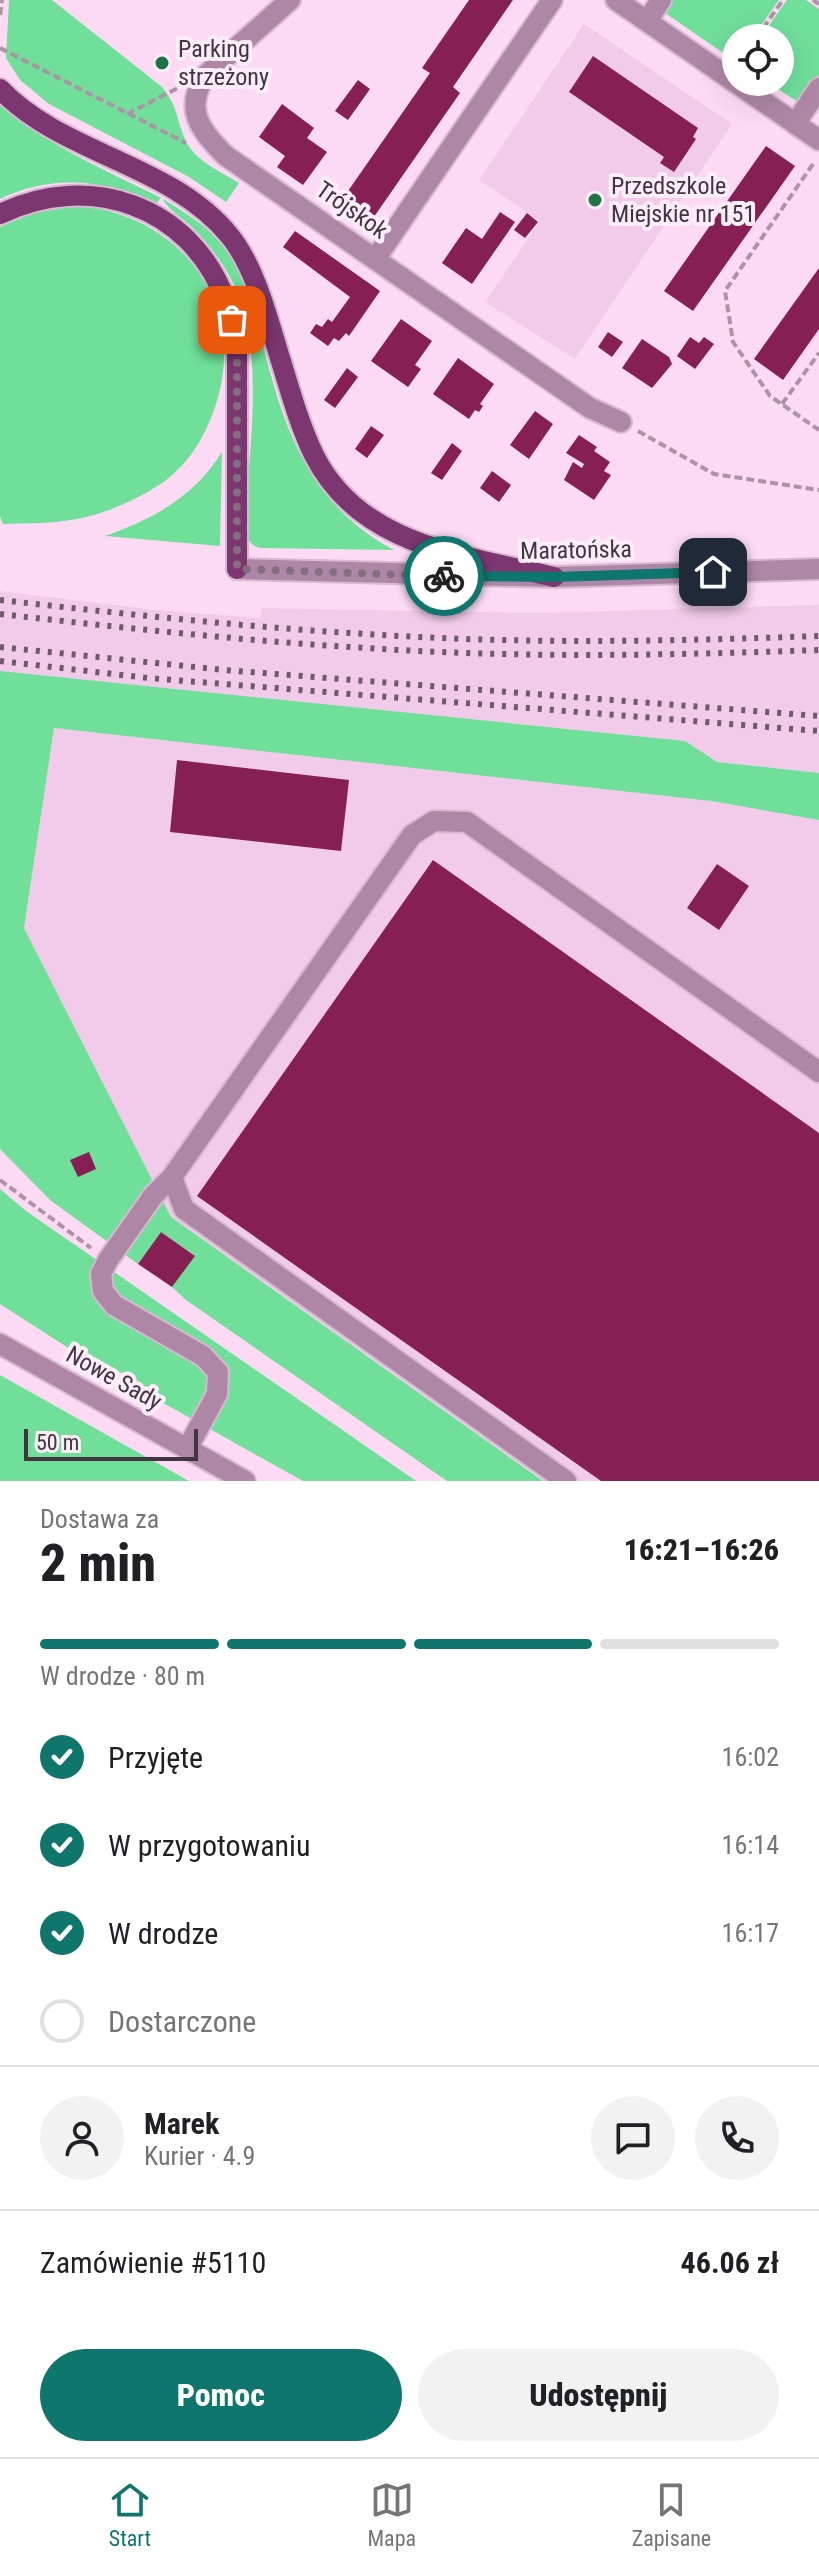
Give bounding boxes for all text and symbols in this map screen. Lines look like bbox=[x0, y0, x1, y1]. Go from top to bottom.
map controls bbox=[722, 24, 794, 96]
button: locate bbox=[722, 24, 794, 96]
place label: Parking strzeżony bbox=[178, 35, 269, 91]
marker: Parking strzeżony bbox=[153, 54, 171, 72]
place label: Przedszkole Miejskie nr 151 bbox=[611, 172, 755, 228]
street label: Trójskok bbox=[311, 175, 393, 245]
marker: Przedszkole Miejskie nr 151 bbox=[586, 191, 604, 209]
pin bbox=[198, 286, 266, 354]
icon: bag bbox=[210, 298, 254, 342]
street label: Maratońska bbox=[520, 535, 632, 565]
courier bbox=[404, 536, 484, 616]
pin bbox=[679, 538, 747, 606]
icon: home bbox=[691, 550, 735, 594]
icon: bike bbox=[422, 554, 466, 598]
street label: Nowe Sady bbox=[61, 1340, 167, 1416]
scale bar bbox=[24, 1425, 198, 1461]
text: 50 m bbox=[36, 1430, 79, 1455]
text: Dostawa za bbox=[40, 1504, 159, 1534]
text: 16:21–16:26 bbox=[624, 1532, 779, 1567]
text: 2 min bbox=[40, 1533, 156, 1594]
text: W drodze · 80 m bbox=[40, 1661, 205, 1691]
icon: check bbox=[40, 1735, 84, 1779]
text: Przyjęte bbox=[108, 1740, 203, 1775]
text: 16:02 bbox=[722, 1742, 779, 1772]
icon: check bbox=[40, 1823, 84, 1867]
text: W przygotowaniu bbox=[108, 1828, 310, 1863]
text: 16:14 bbox=[722, 1830, 779, 1860]
icon: check bbox=[40, 1911, 84, 1955]
text: W drodze bbox=[108, 1916, 218, 1951]
text: 16:17 bbox=[722, 1918, 779, 1948]
text: Dostarczone bbox=[108, 2004, 256, 2039]
button: person bbox=[40, 2096, 124, 2180]
button: chat bbox=[591, 2096, 675, 2180]
button: phone bbox=[695, 2096, 779, 2180]
text: Marek bbox=[144, 2106, 219, 2141]
text: Kurier · 4.9 bbox=[144, 2141, 255, 2171]
text: Zamówienie #5110 bbox=[40, 2245, 266, 2280]
text: 46.06 zł bbox=[681, 2245, 779, 2280]
button: Pomoc bbox=[40, 2349, 402, 2441]
button: Udostępnij bbox=[418, 2349, 779, 2441]
tab: Start bbox=[108, 2478, 152, 2551]
tab: Mapa bbox=[367, 2478, 416, 2551]
tab: Zapisane bbox=[632, 2478, 711, 2551]

